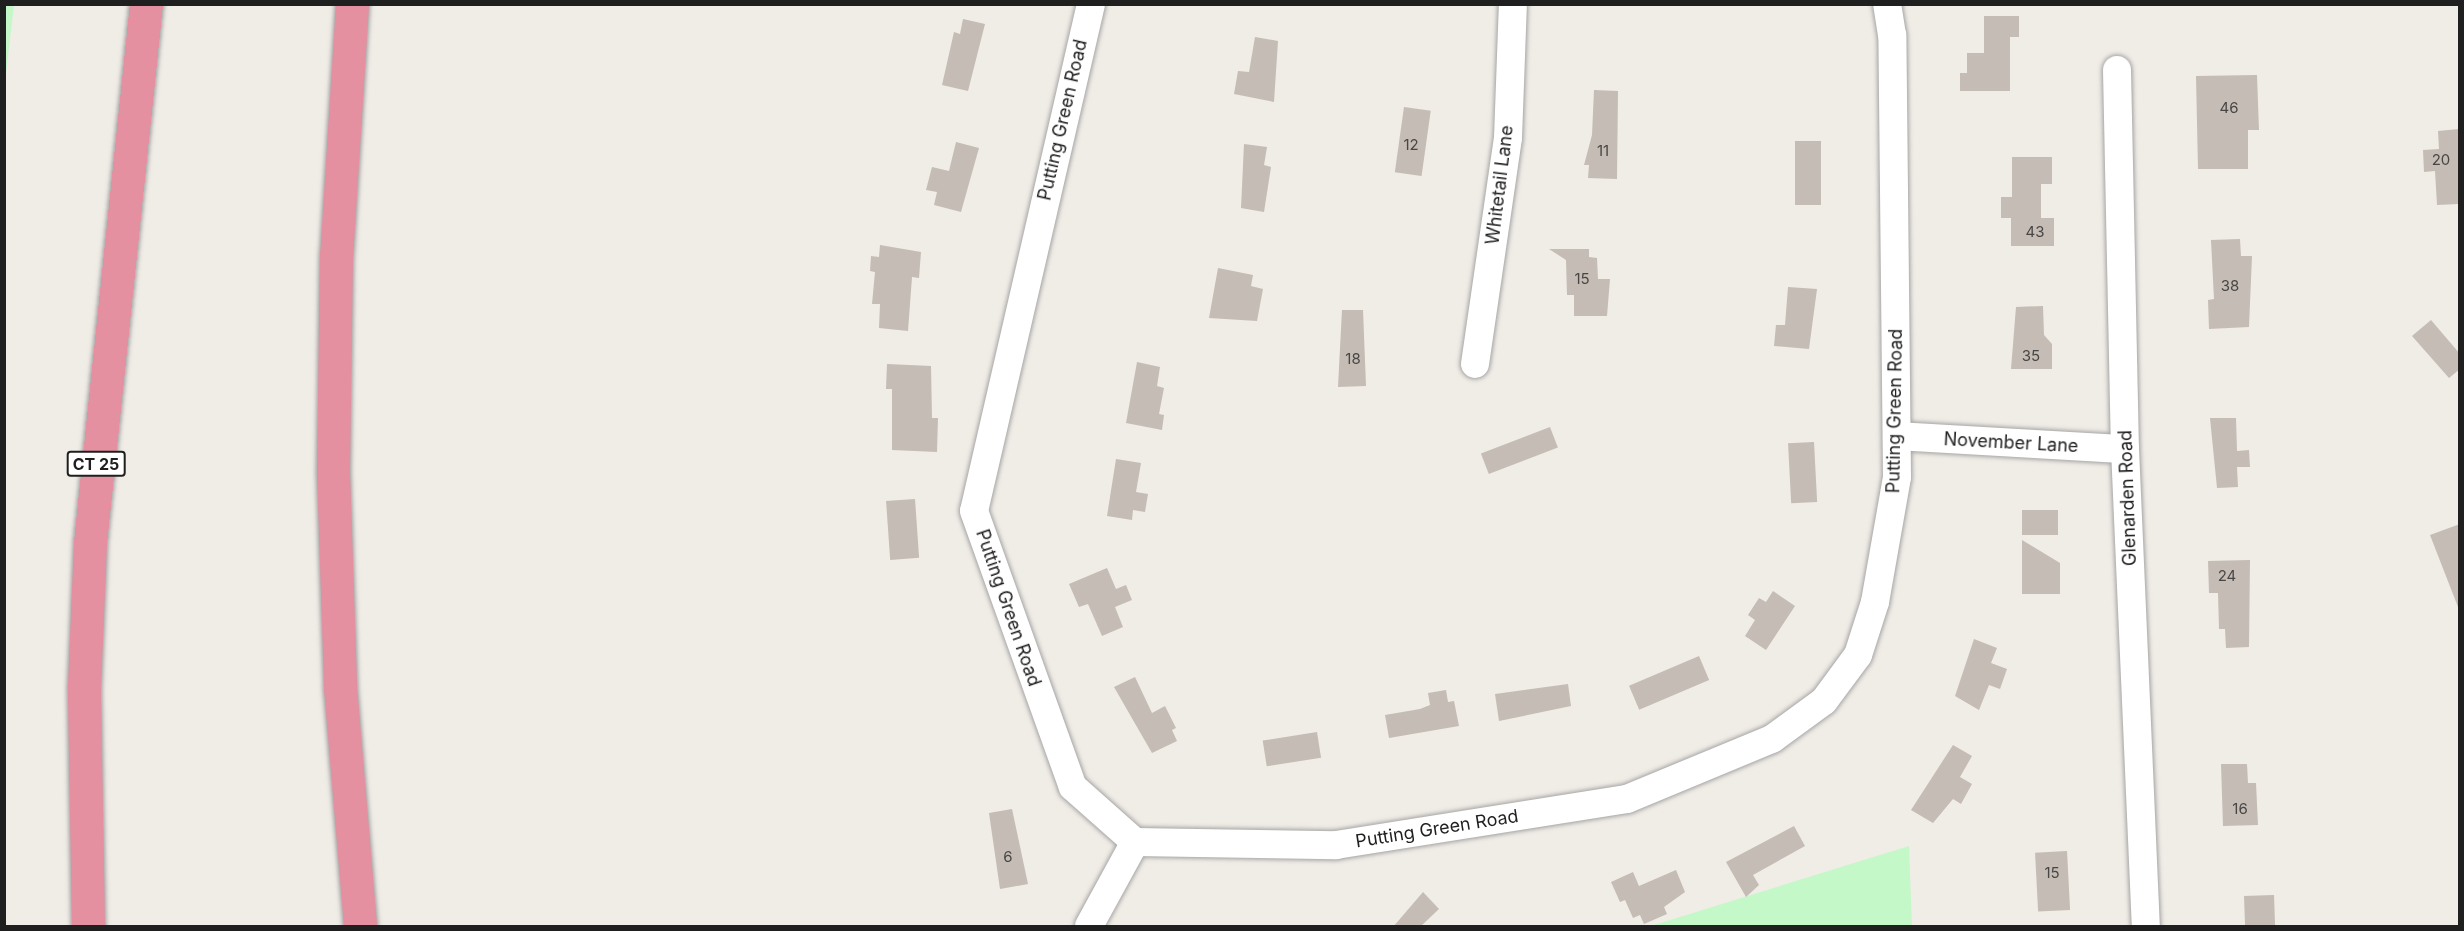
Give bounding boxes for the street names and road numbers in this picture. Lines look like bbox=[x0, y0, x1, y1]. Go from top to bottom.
street label: Putting Green Road bbox=[1034, 37, 1092, 203]
street label: Whitetail Lane bbox=[1482, 124, 1518, 246]
street label: Putting Green Road bbox=[1883, 329, 1907, 493]
street label: November Lane bbox=[1943, 429, 2079, 457]
street label: Glenarden Road bbox=[2115, 430, 2141, 566]
road number: CT 25 bbox=[66, 451, 126, 477]
street label: Putting Green Road bbox=[971, 527, 1045, 689]
street label: Putting Green Road bbox=[1354, 805, 1520, 853]

